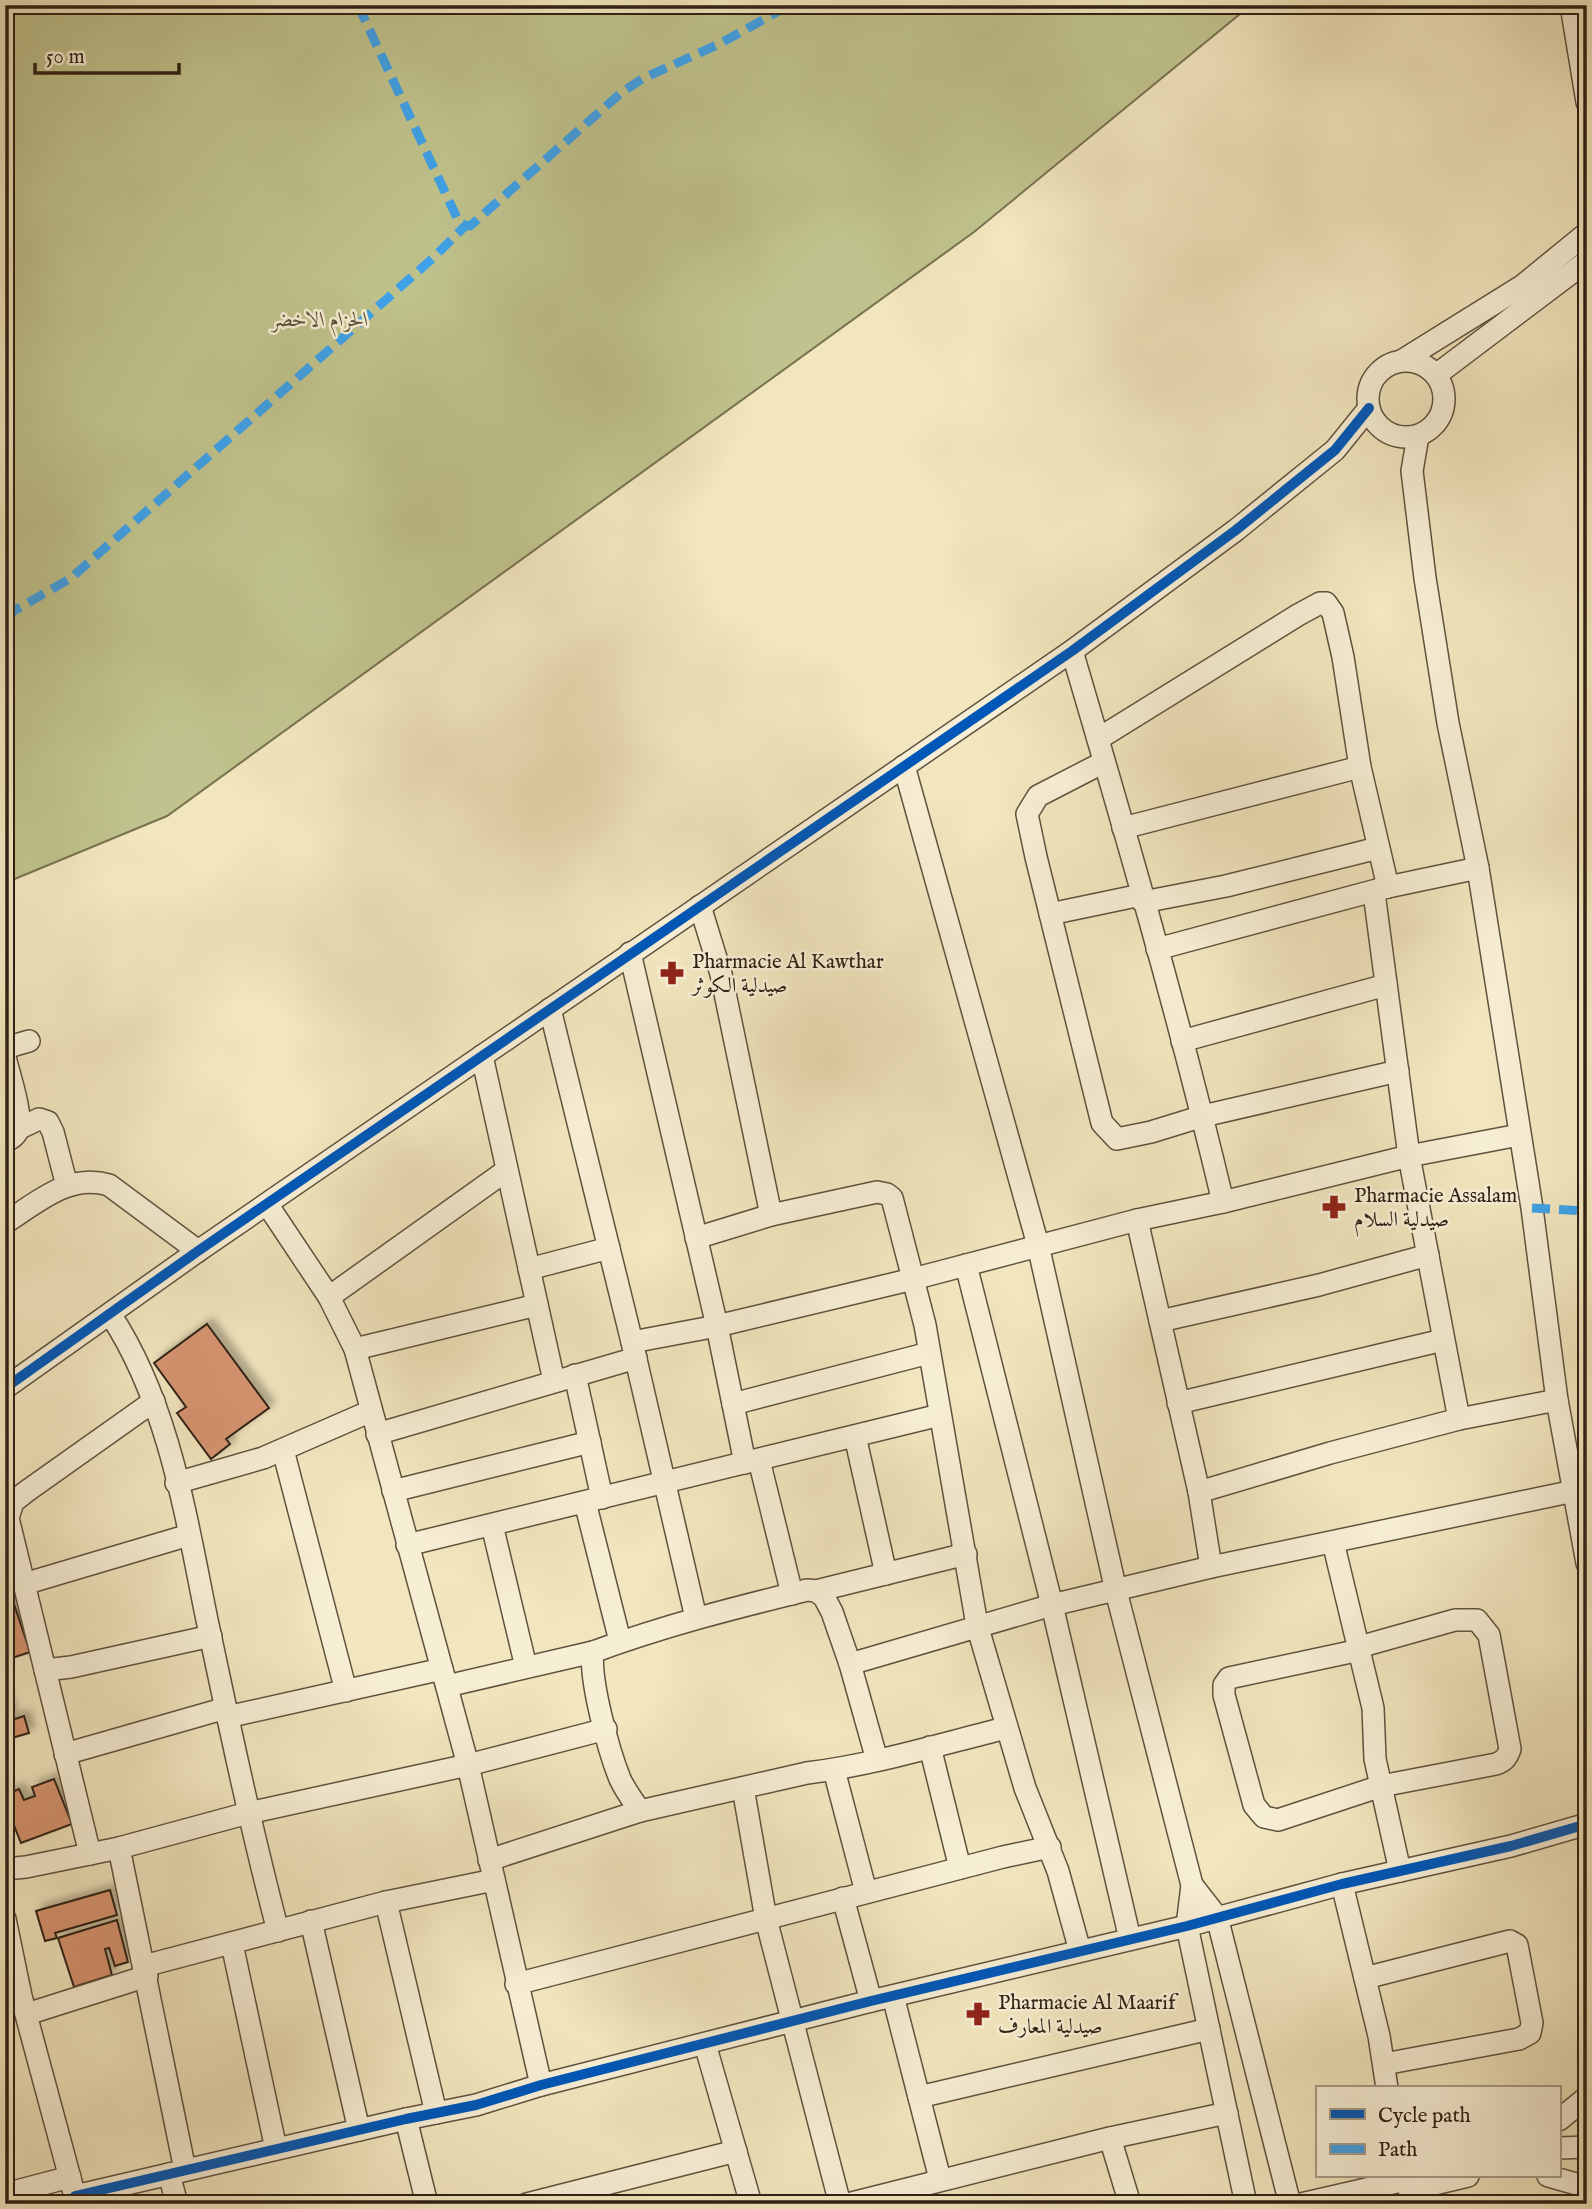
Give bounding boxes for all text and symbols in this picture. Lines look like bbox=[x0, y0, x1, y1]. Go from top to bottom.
scale bar bbox=[35, 32, 178, 76]
text: 50 m bbox=[46, 44, 85, 71]
park label: الحزام الاخضر bbox=[270, 307, 369, 337]
place label: Pharmacie Al Kawthar صيدلية الكوثر bbox=[690, 949, 884, 1000]
pharmacy icon: Pharmacie Al Kawthar صيدلية الكوثر bbox=[658, 959, 686, 987]
place label: Pharmacie Assalam صيدلية السلام bbox=[1354, 1183, 1517, 1237]
pharmacy icon: Pharmacie Assalam صيدلية السلام bbox=[1320, 1193, 1348, 1221]
place label: Pharmacie Al Maarif صيدلية المعارف bbox=[998, 1990, 1179, 2041]
pharmacy icon: Pharmacie Al Maarif صيدلية المعارف bbox=[964, 2000, 992, 2028]
legend bbox=[1316, 2086, 1560, 2178]
text: Cycle path bbox=[1378, 2103, 1471, 2130]
text: Path bbox=[1378, 2137, 1417, 2164]

